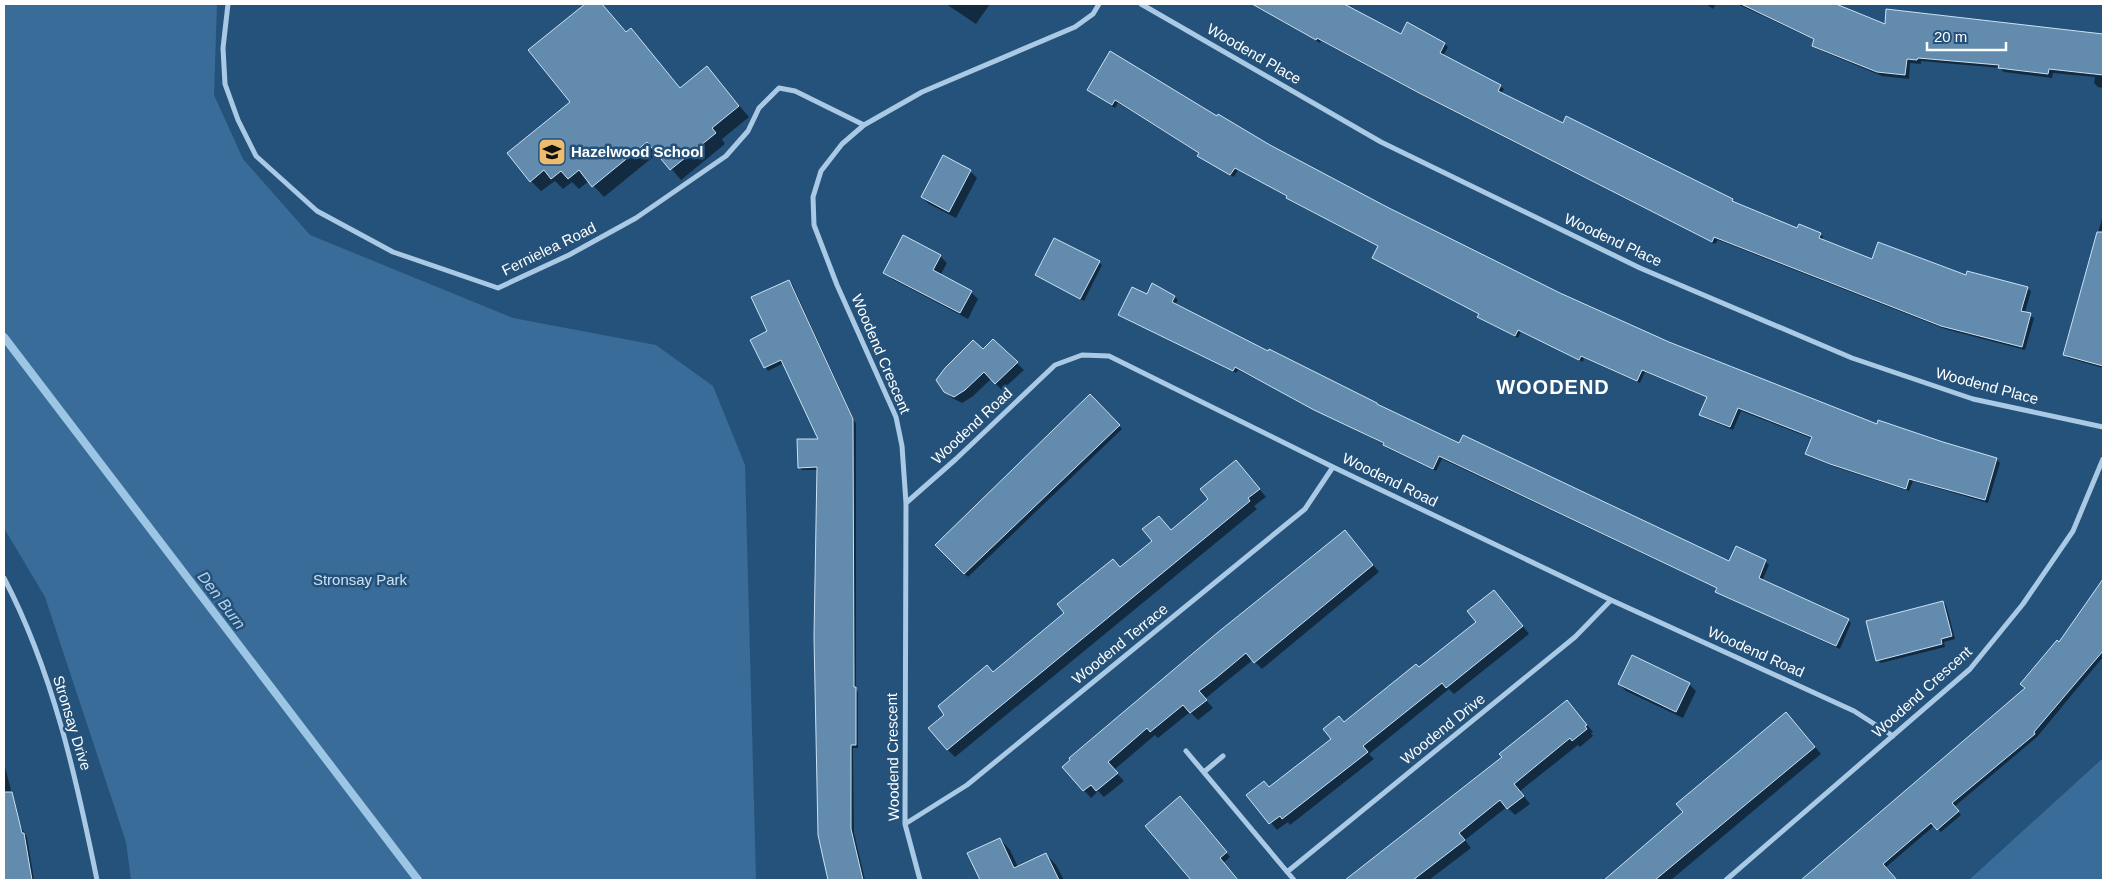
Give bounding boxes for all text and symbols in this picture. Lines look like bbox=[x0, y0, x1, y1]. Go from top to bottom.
street label: Woodend Place bbox=[1204, 20, 1304, 87]
scale bar bbox=[1927, 20, 2006, 52]
text: 20 m bbox=[1934, 28, 1967, 45]
school or university icon: Hazelwood School bbox=[537, 137, 567, 167]
place label: Hazelwood School bbox=[571, 143, 704, 160]
street label: Woodend Place bbox=[1562, 210, 1665, 270]
street label: Fernielea Road bbox=[499, 218, 599, 279]
street label: Woodend Crescent bbox=[849, 292, 915, 417]
street label: Woodend Place bbox=[1934, 364, 2040, 407]
district label: WOODEND bbox=[1496, 376, 1610, 398]
street label: Woodend Road bbox=[928, 384, 1015, 467]
street label: Woodend Road bbox=[1340, 449, 1441, 510]
water label: Den Burn bbox=[194, 568, 249, 632]
park label: Stronsay Park bbox=[313, 571, 408, 588]
street label: Woodend Terrace bbox=[1069, 600, 1171, 687]
street label: Woodend Road bbox=[1705, 623, 1807, 680]
street label: Woodend Crescent bbox=[1868, 642, 1976, 741]
street label: Stronsay Drive bbox=[50, 673, 95, 772]
street label: Woodend Drive bbox=[1397, 690, 1488, 768]
street label: Woodend Crescent bbox=[883, 692, 902, 821]

